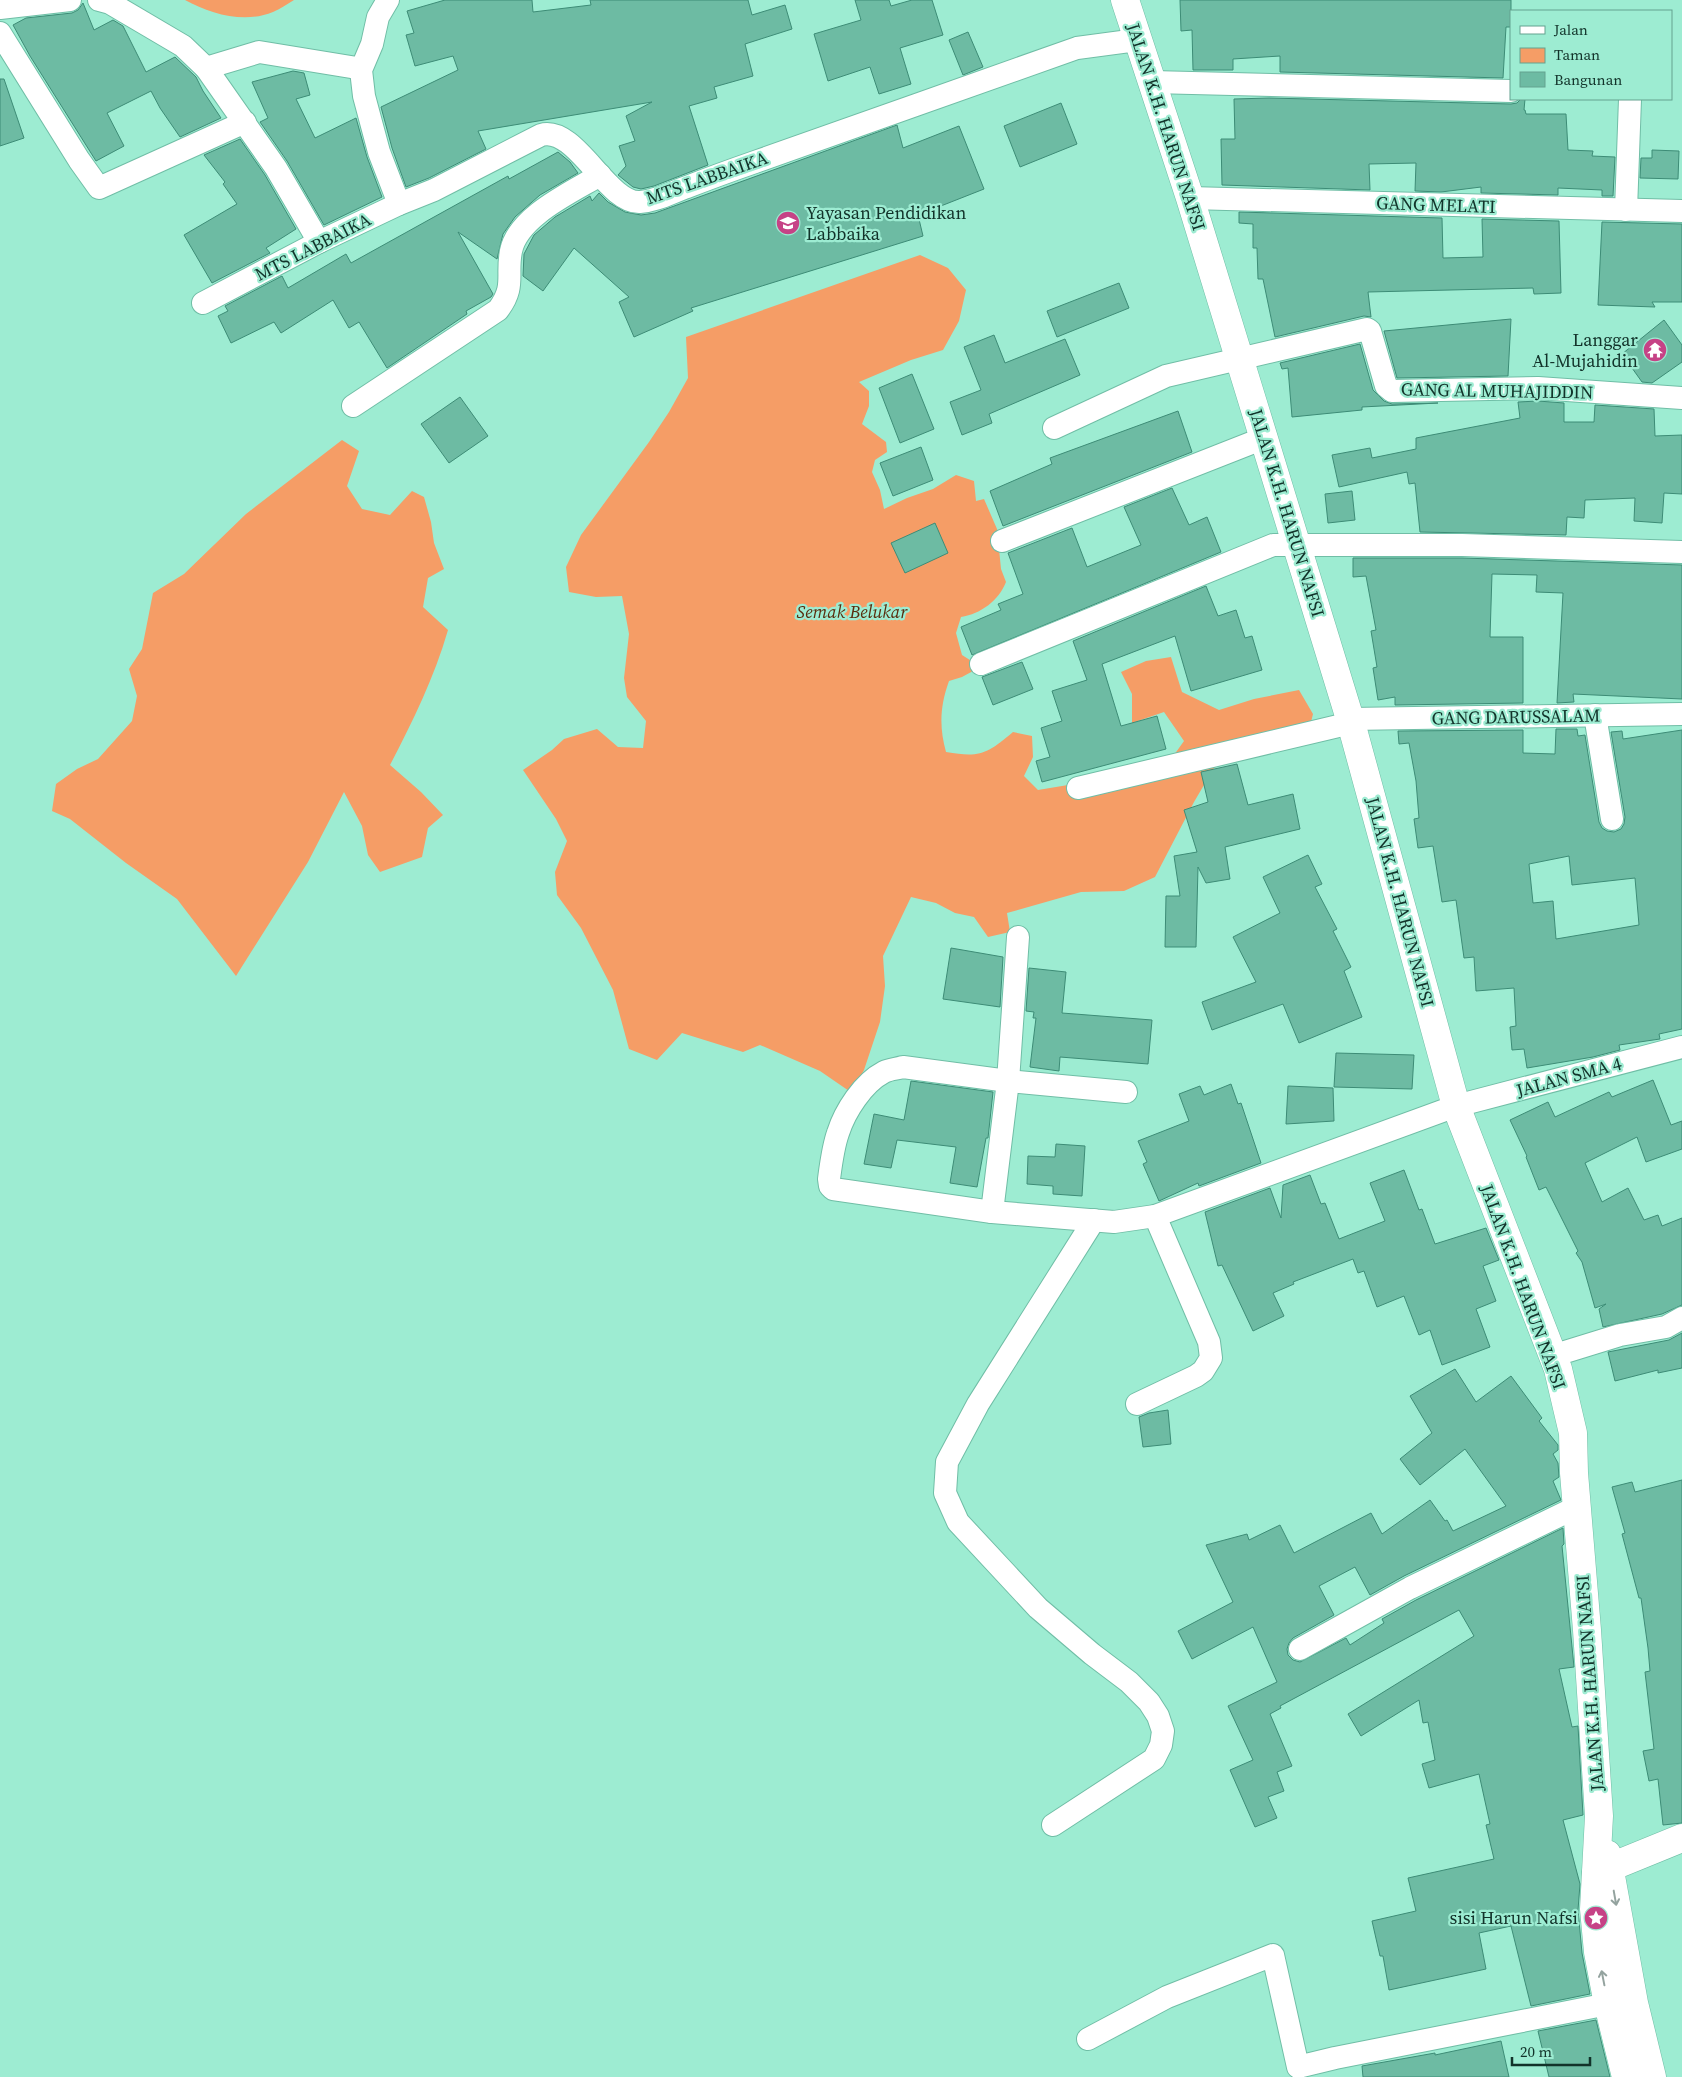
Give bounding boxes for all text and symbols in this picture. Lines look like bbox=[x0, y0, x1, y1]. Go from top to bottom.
legend bbox=[1510, 10, 1672, 100]
street label: JALAN K.H. HARUN NAFSI bbox=[1121, 19, 1212, 234]
text: Jalan bbox=[1553, 19, 1588, 40]
text: Taman bbox=[1554, 44, 1600, 65]
text: Bangunan bbox=[1554, 69, 1622, 90]
street label: MTS LABBAIKA bbox=[643, 145, 771, 210]
street label: GANG MELATI bbox=[1376, 190, 1496, 219]
place label: Yayasan Pendidikan Labbaika bbox=[806, 200, 966, 246]
street label: MTS LABBAIKA bbox=[250, 207, 375, 287]
school or university icon: Yayasan Pendidikan Labbaika bbox=[775, 210, 801, 236]
place label: Langgar Al-Mujahidin bbox=[1532, 327, 1638, 373]
temple icon: Langgar Al-Mujahidin bbox=[1642, 337, 1668, 363]
street label: GANG AL MUHAJIDDIN bbox=[1401, 376, 1593, 405]
street label: JALAN K.H. HARUN NAFSI bbox=[1244, 405, 1331, 620]
park label: Semak Belukar bbox=[797, 599, 908, 624]
street label: GANG DARUSSALAM bbox=[1431, 703, 1601, 730]
street label: JALAN K.H. HARUN NAFSI bbox=[1360, 793, 1441, 1010]
street label: JALAN SMA 4 bbox=[1512, 1050, 1624, 1103]
street label: JALAN K.H. HARUN NAFSI bbox=[1474, 1180, 1572, 1393]
street label: JALAN K.H. HARUN NAFSI bbox=[1569, 1574, 1610, 1793]
one-way arrow bbox=[1611, 1890, 1621, 1906]
place label: sisi Harun Nafsi bbox=[1450, 1905, 1578, 1930]
place icon: sisi Harun Nafsi bbox=[1583, 1905, 1609, 1931]
one-way arrow bbox=[1598, 1971, 1608, 1987]
scale bar bbox=[1512, 2034, 1590, 2066]
text: 20 m bbox=[1520, 2041, 1552, 2062]

